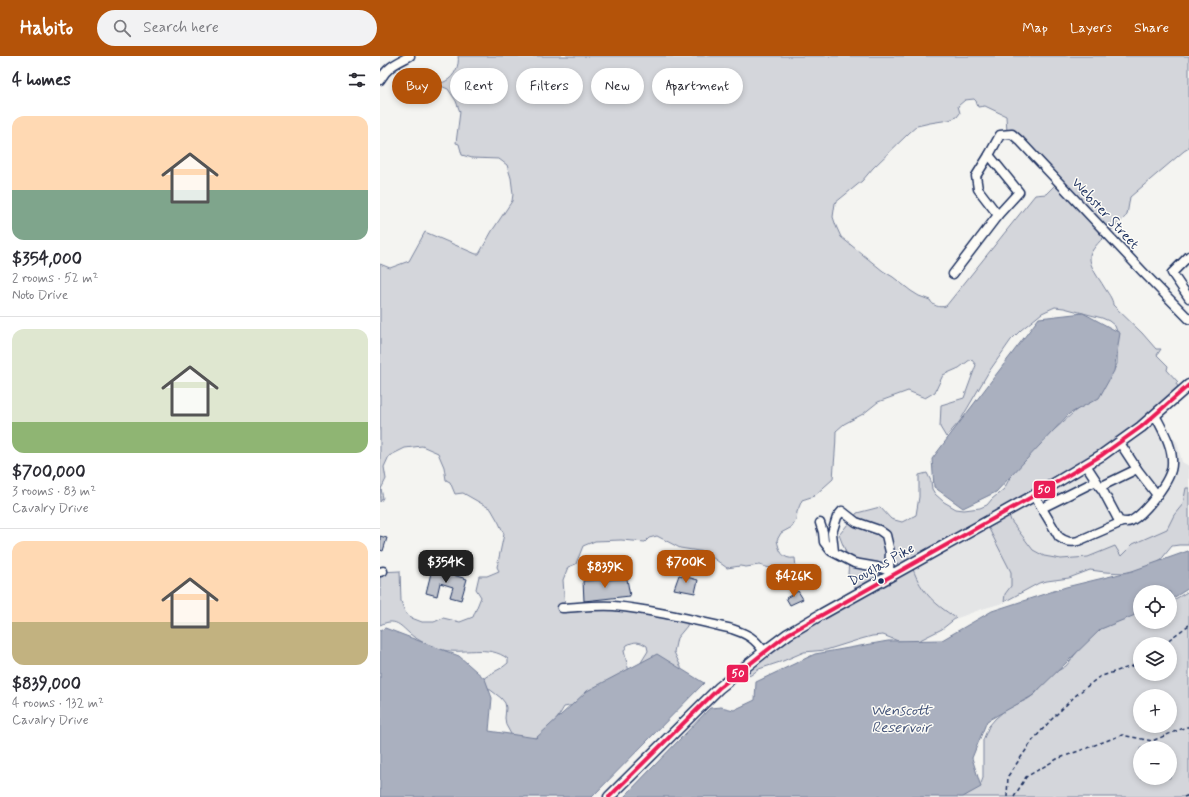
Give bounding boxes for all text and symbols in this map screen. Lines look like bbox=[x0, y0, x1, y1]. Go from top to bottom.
search box bbox=[97, 10, 377, 46]
text: Habito bbox=[20, 16, 73, 41]
icon: search bbox=[111, 17, 133, 39]
text: Search here bbox=[143, 18, 219, 38]
text: Map bbox=[1022, 19, 1048, 37]
text: Layers bbox=[1070, 19, 1112, 37]
text: Share bbox=[1134, 19, 1169, 37]
chip: Buy bbox=[392, 68, 442, 104]
chip: Rent bbox=[450, 68, 508, 104]
chip: Filters bbox=[516, 68, 583, 104]
chip: New bbox=[591, 68, 644, 104]
chip: Apartment bbox=[652, 68, 743, 104]
text: 4 homes bbox=[12, 69, 71, 91]
icon: filters bbox=[346, 69, 368, 91]
icon: home bbox=[154, 142, 226, 214]
street label: Webster Street bbox=[1068, 174, 1143, 253]
text: $354,000 bbox=[12, 248, 82, 270]
text: 2 rooms · 52 m² bbox=[12, 270, 98, 287]
text: Noto Drive bbox=[12, 287, 68, 304]
icon: home bbox=[154, 355, 226, 427]
text: $700,000 bbox=[12, 461, 85, 483]
line badge: 50 bbox=[1033, 480, 1056, 499]
text: 3 rooms · 83 m² bbox=[12, 483, 96, 500]
text: 50 bbox=[1038, 483, 1050, 497]
text: Cavalry Drive bbox=[12, 500, 89, 517]
street label: Douglas Pike bbox=[845, 539, 919, 592]
pin: $354K bbox=[418, 550, 474, 584]
pin: $700K bbox=[658, 550, 714, 584]
text: $354K bbox=[427, 554, 465, 571]
text: $700K bbox=[666, 554, 706, 571]
pin: $839K bbox=[577, 555, 633, 589]
text: $839K bbox=[587, 559, 623, 576]
pin: $426K bbox=[766, 564, 822, 598]
icon: home bbox=[154, 567, 226, 639]
text: $426K bbox=[775, 568, 813, 585]
unlabelled marker bbox=[876, 576, 886, 586]
map controls bbox=[1133, 585, 1177, 785]
button: locate bbox=[1133, 585, 1177, 629]
button: layers bbox=[1133, 637, 1177, 681]
line badge: 50 bbox=[726, 664, 749, 683]
text: 50 bbox=[732, 667, 744, 681]
text: $839,000 bbox=[12, 673, 81, 695]
button: + bbox=[1133, 689, 1177, 733]
text: 4 rooms · 132 m² bbox=[12, 695, 104, 712]
water label: Wenscott Reservoir bbox=[871, 701, 934, 738]
text: Cavalry Drive bbox=[12, 712, 89, 729]
button: − bbox=[1133, 741, 1177, 785]

